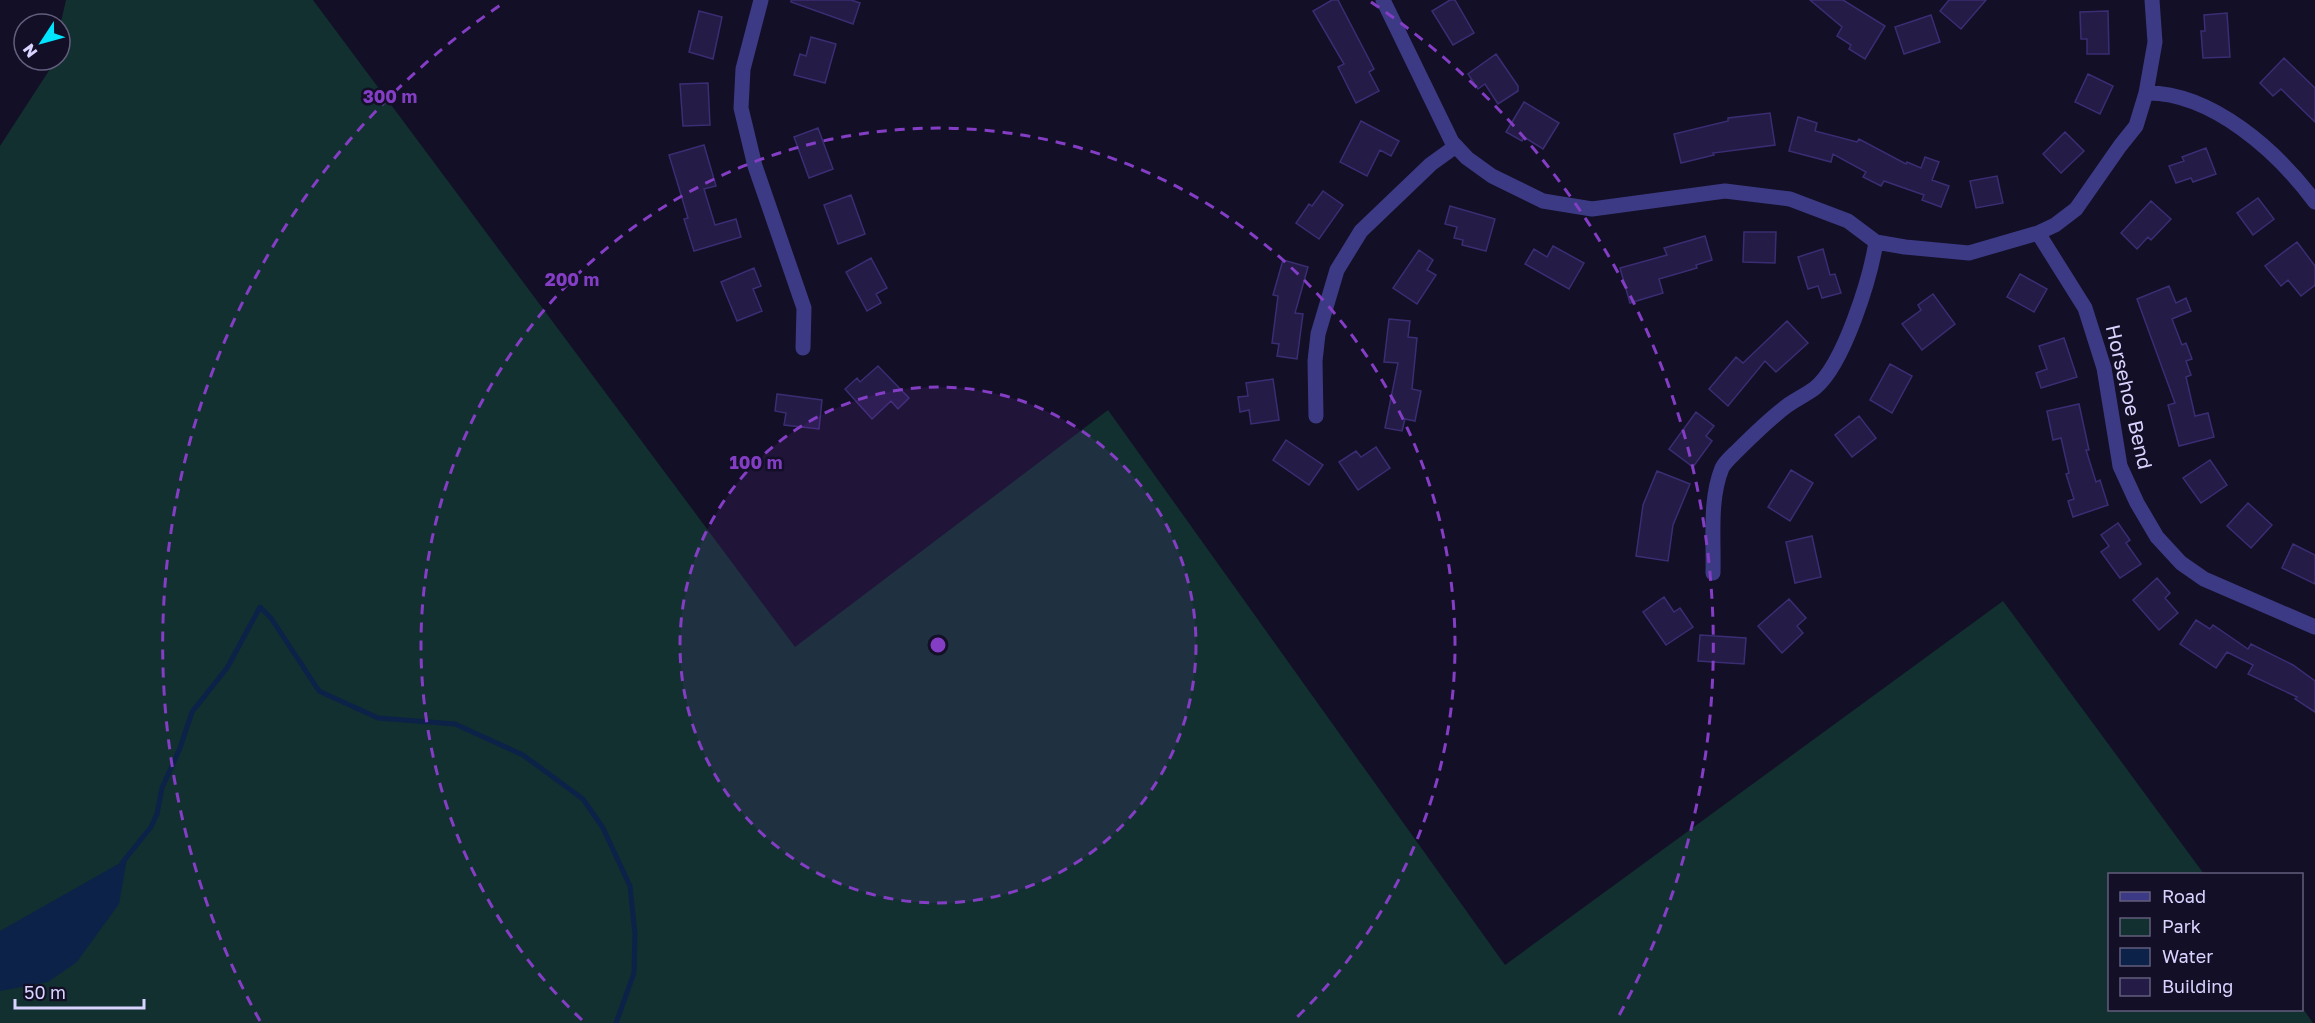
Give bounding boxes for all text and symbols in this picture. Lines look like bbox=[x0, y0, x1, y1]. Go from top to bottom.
north arrow bbox=[12, 12, 72, 72]
text: N bbox=[18, 40, 42, 62]
text: 300 m bbox=[363, 85, 417, 107]
text: 200 m bbox=[545, 268, 599, 290]
street label: Horsehoe Bend bbox=[2102, 322, 2158, 471]
text: 100 m bbox=[730, 451, 782, 473]
centre of rings bbox=[928, 635, 948, 655]
legend bbox=[2108, 873, 2303, 1011]
text: Road bbox=[2162, 885, 2206, 907]
text: Park bbox=[2162, 915, 2201, 937]
text: Water bbox=[2162, 945, 2213, 967]
scale bar bbox=[15, 972, 144, 1010]
text: Building bbox=[2162, 975, 2233, 997]
text: 50 m bbox=[24, 981, 66, 1003]

